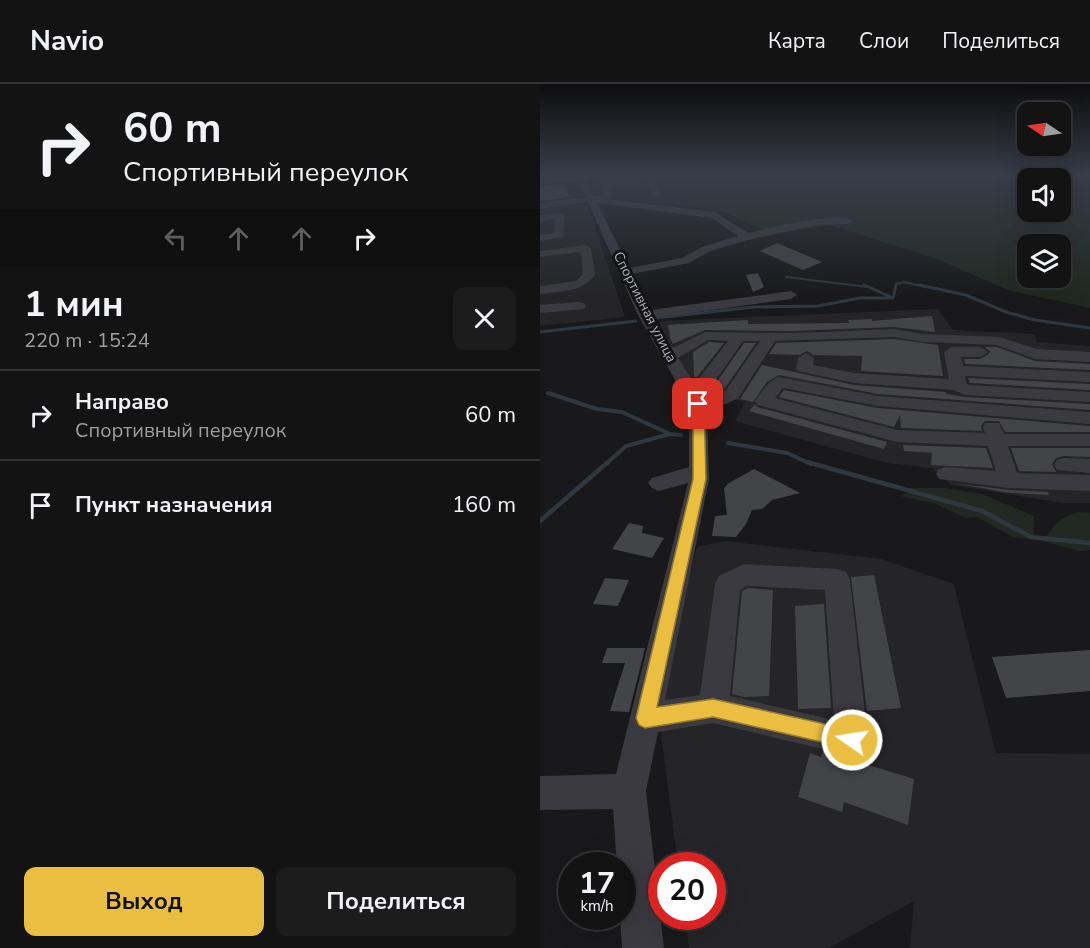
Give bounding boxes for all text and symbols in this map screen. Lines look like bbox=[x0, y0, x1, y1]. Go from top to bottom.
text: Navio bbox=[30, 22, 104, 60]
text: Карта bbox=[768, 27, 826, 55]
text: Слои bbox=[859, 27, 909, 55]
text: Поделиться bbox=[942, 27, 1060, 55]
text: 60 m bbox=[123, 100, 222, 157]
north arrow bbox=[1017, 102, 1071, 156]
map controls bbox=[1017, 102, 1071, 288]
icon: right bbox=[24, 108, 102, 186]
text: Спортивный переулок bbox=[123, 154, 408, 191]
button: sound bbox=[1017, 168, 1071, 222]
icon: left bbox=[159, 222, 192, 255]
icon: ahead bbox=[222, 222, 255, 255]
icon: ahead bbox=[285, 222, 318, 255]
icon: right bbox=[348, 222, 381, 255]
button: layers bbox=[1017, 234, 1071, 288]
street label: Спортивная улица bbox=[609, 248, 681, 366]
text: 1 мин bbox=[24, 280, 124, 329]
button: close bbox=[453, 287, 516, 350]
text: 220 m · 15:24 bbox=[24, 327, 150, 354]
pin bbox=[672, 378, 723, 429]
text: Направо bbox=[75, 387, 169, 417]
icon: arrive bbox=[681, 387, 714, 420]
icon: right bbox=[24, 399, 57, 432]
text: 60 m bbox=[465, 400, 516, 430]
text: Спортивный переулок bbox=[75, 417, 286, 444]
icon: arrive bbox=[24, 489, 57, 522]
text: Пункт назначения bbox=[75, 490, 273, 520]
text: 160 m bbox=[452, 490, 516, 520]
position arrow bbox=[820, 708, 884, 772]
speed limit sign: 20 bbox=[648, 852, 726, 930]
text: 17 bbox=[579, 863, 615, 904]
button: Выход bbox=[24, 867, 264, 936]
button: Поделиться bbox=[276, 867, 516, 936]
text: km/h bbox=[580, 896, 614, 916]

